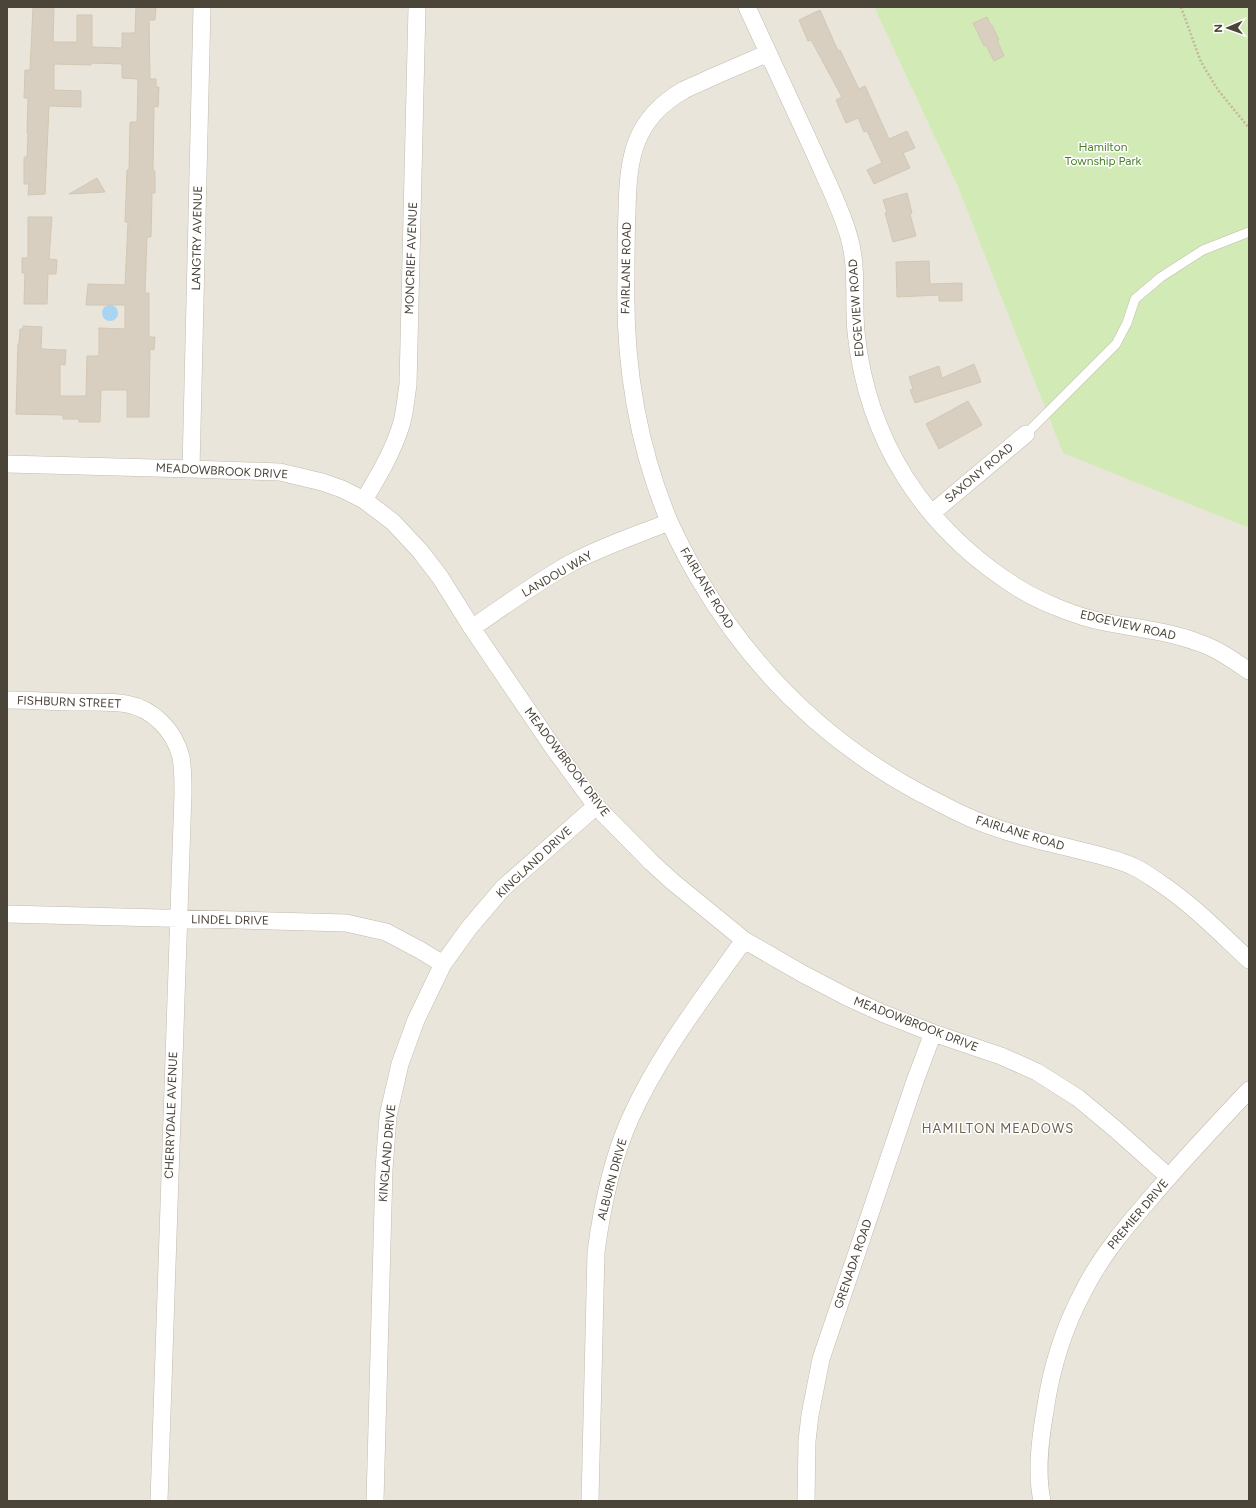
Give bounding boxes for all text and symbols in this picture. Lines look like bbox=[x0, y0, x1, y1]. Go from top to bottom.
north arrow bbox=[1208, 8, 1248, 48]
text: N bbox=[1212, 24, 1225, 33]
park label: Hamilton Township Park bbox=[1065, 140, 1142, 168]
street label: LANGTRY AVENUE bbox=[189, 185, 205, 291]
street label: MONCRIEF AVENUE bbox=[402, 201, 420, 315]
street label: FAIRLANE ROAD bbox=[618, 222, 634, 314]
street label: EDGEVIEW ROAD bbox=[846, 259, 866, 357]
street label: SAXONY ROAD bbox=[942, 440, 1016, 506]
street label: MEADOWBROOK DRIVE bbox=[155, 461, 289, 481]
street label: FAIRLANE ROAD bbox=[677, 545, 737, 631]
street label: LANDOU WAY bbox=[519, 548, 595, 600]
street label: EDGEVIEW ROAD bbox=[1079, 607, 1177, 643]
street label: FISHBURN STREET bbox=[17, 693, 122, 711]
street label: MEADOWBROOK DRIVE bbox=[522, 705, 612, 819]
street label: FAIRLANE ROAD bbox=[974, 813, 1066, 853]
street label: KINGLAND DRIVE bbox=[493, 823, 575, 901]
street label: LINDEL DRIVE bbox=[191, 912, 269, 928]
street label: MEADOWBROOK DRIVE bbox=[852, 994, 980, 1054]
street label: CHERRYDALE AVENUE bbox=[162, 1051, 180, 1179]
street label: KINGLAND DRIVE bbox=[376, 1103, 398, 1203]
district label: HAMILTON MEADOWS bbox=[922, 1121, 1074, 1136]
street label: ALBURN DRIVE bbox=[594, 1136, 630, 1222]
street label: PREMIER DRIVE bbox=[1105, 1176, 1171, 1252]
street label: GRENADA ROAD bbox=[831, 1217, 875, 1311]

